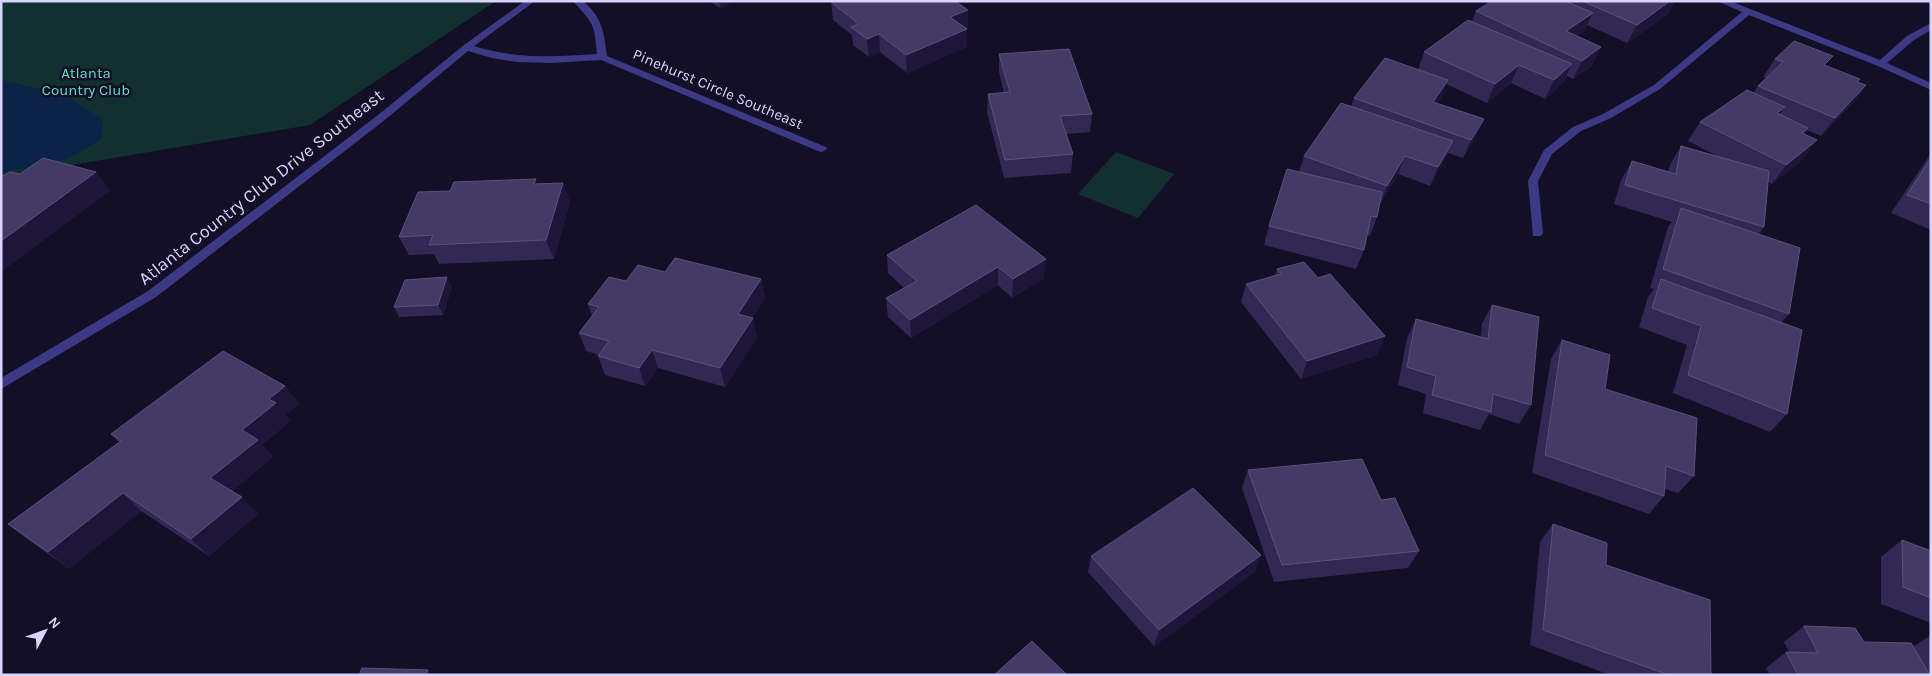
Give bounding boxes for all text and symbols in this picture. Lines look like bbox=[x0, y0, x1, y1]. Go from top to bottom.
street label: Pinehurst Circle Southeast bbox=[630, 45, 806, 133]
park label: Atlanta Country Club bbox=[42, 64, 130, 99]
street label: Atlanta Country Club Drive Southeast bbox=[134, 84, 388, 290]
north arrow bbox=[20, 606, 70, 656]
text: N bbox=[45, 613, 64, 632]

